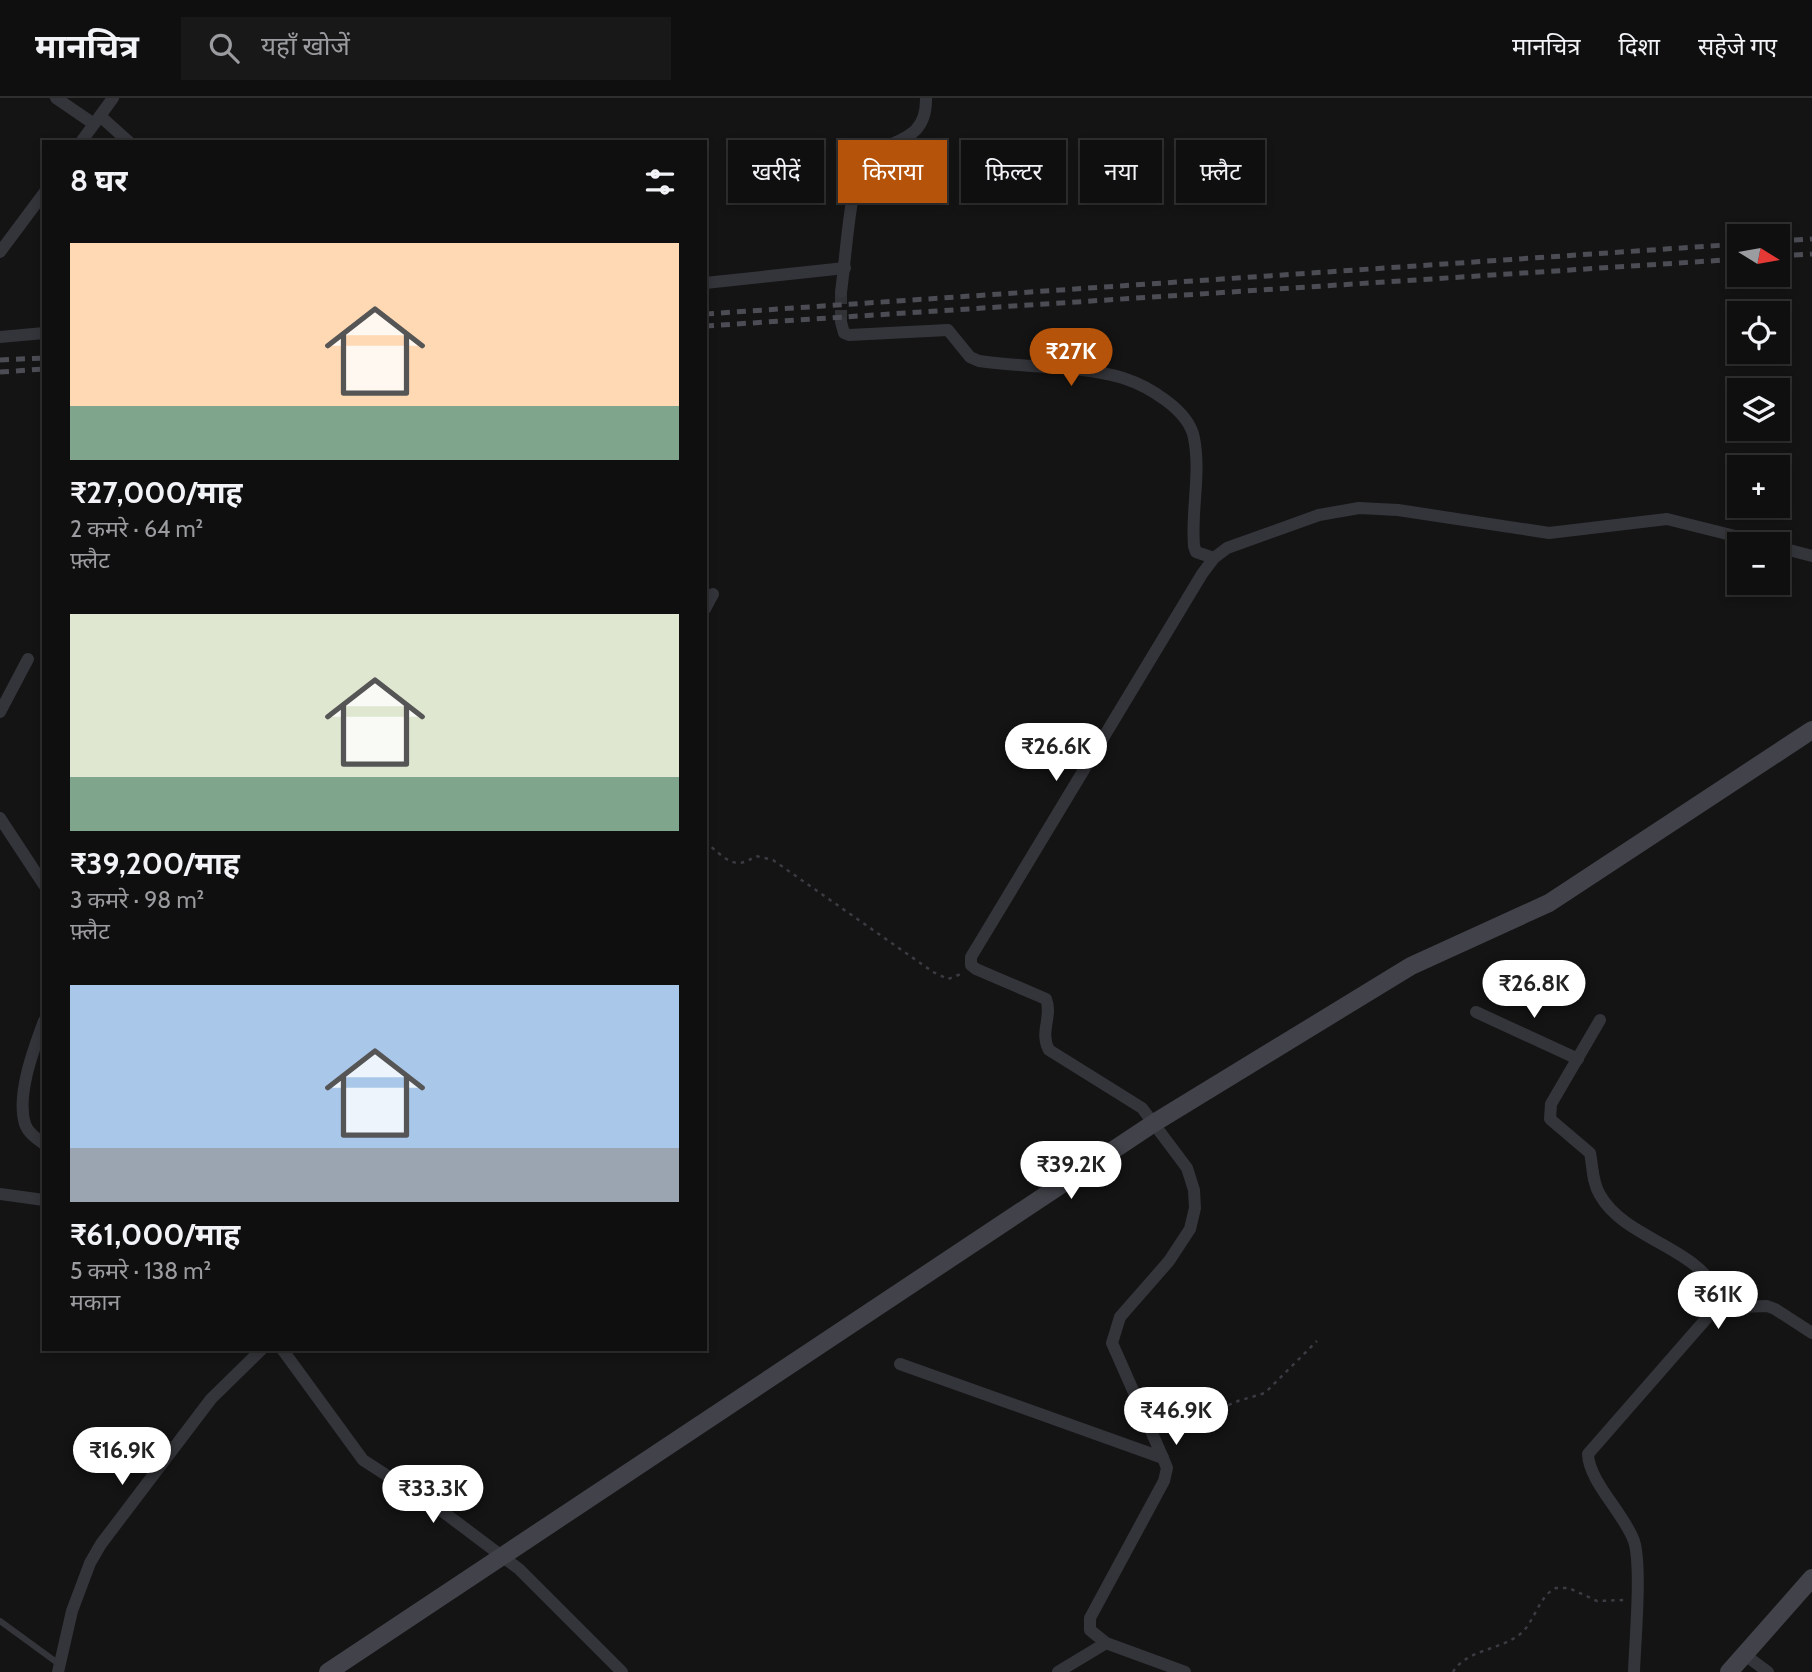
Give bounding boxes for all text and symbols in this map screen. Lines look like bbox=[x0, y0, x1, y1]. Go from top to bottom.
search box bbox=[181, 17, 671, 80]
text: मानचित्र bbox=[35, 26, 139, 66]
icon: search bbox=[205, 29, 243, 67]
text: यहाँ खोजें bbox=[261, 30, 350, 62]
text: मानचित्र bbox=[1512, 32, 1581, 61]
text: दिशा bbox=[1619, 32, 1660, 61]
text: सहेजे गए bbox=[1698, 32, 1777, 61]
chip: खरीदें bbox=[728, 140, 824, 203]
chip: किराया bbox=[838, 140, 947, 203]
chip: फ़िल्टर bbox=[961, 140, 1066, 203]
chip: नया bbox=[1080, 140, 1162, 203]
chip: फ़्लैट bbox=[1176, 140, 1265, 203]
text: 8 घर bbox=[70, 162, 128, 199]
icon: filters bbox=[641, 163, 679, 201]
north arrow bbox=[1727, 224, 1790, 287]
map controls bbox=[1727, 224, 1790, 595]
icon: home bbox=[312, 288, 438, 414]
button: locate bbox=[1727, 301, 1790, 364]
pin: ₹27K bbox=[1030, 328, 1112, 388]
text: ₹27K bbox=[1046, 337, 1096, 365]
button: layers bbox=[1727, 378, 1790, 441]
button: + bbox=[1727, 455, 1790, 518]
text: ₹27,000/माह bbox=[70, 474, 242, 511]
text: 2 कमरे · 64 m² bbox=[70, 515, 203, 543]
button: − bbox=[1727, 532, 1790, 595]
text: फ़्लैट bbox=[70, 546, 110, 574]
icon: home bbox=[312, 659, 438, 785]
pin: ₹26.6K bbox=[999, 724, 1113, 783]
text: ₹26.6K bbox=[1021, 732, 1091, 760]
text: ₹39,200/माह bbox=[70, 845, 240, 882]
text: 3 कमरे · 98 m² bbox=[70, 886, 204, 914]
text: फ़्लैट bbox=[70, 917, 110, 945]
pin: ₹26.8K bbox=[1477, 960, 1591, 1020]
text: ₹26.8K bbox=[1498, 969, 1570, 997]
icon: home bbox=[312, 1030, 438, 1156]
pin: ₹39.2K bbox=[1014, 1142, 1128, 1201]
text: ₹39.2K bbox=[1036, 1150, 1106, 1178]
text: ₹61,000/माह bbox=[70, 1216, 240, 1253]
text: 5 कमरे · 138 m² bbox=[70, 1257, 211, 1285]
pin: ₹61K bbox=[1677, 1272, 1759, 1331]
text: ₹61K bbox=[1694, 1280, 1742, 1308]
text: मकान bbox=[70, 1288, 120, 1316]
pin: ₹46.9K bbox=[1119, 1388, 1233, 1447]
text: ₹46.9K bbox=[1140, 1396, 1212, 1424]
pin: ₹16.9K bbox=[65, 1428, 179, 1487]
text: ₹16.9K bbox=[89, 1436, 155, 1464]
pin: ₹33.3K bbox=[376, 1466, 490, 1525]
text: ₹33.3K bbox=[398, 1474, 468, 1502]

